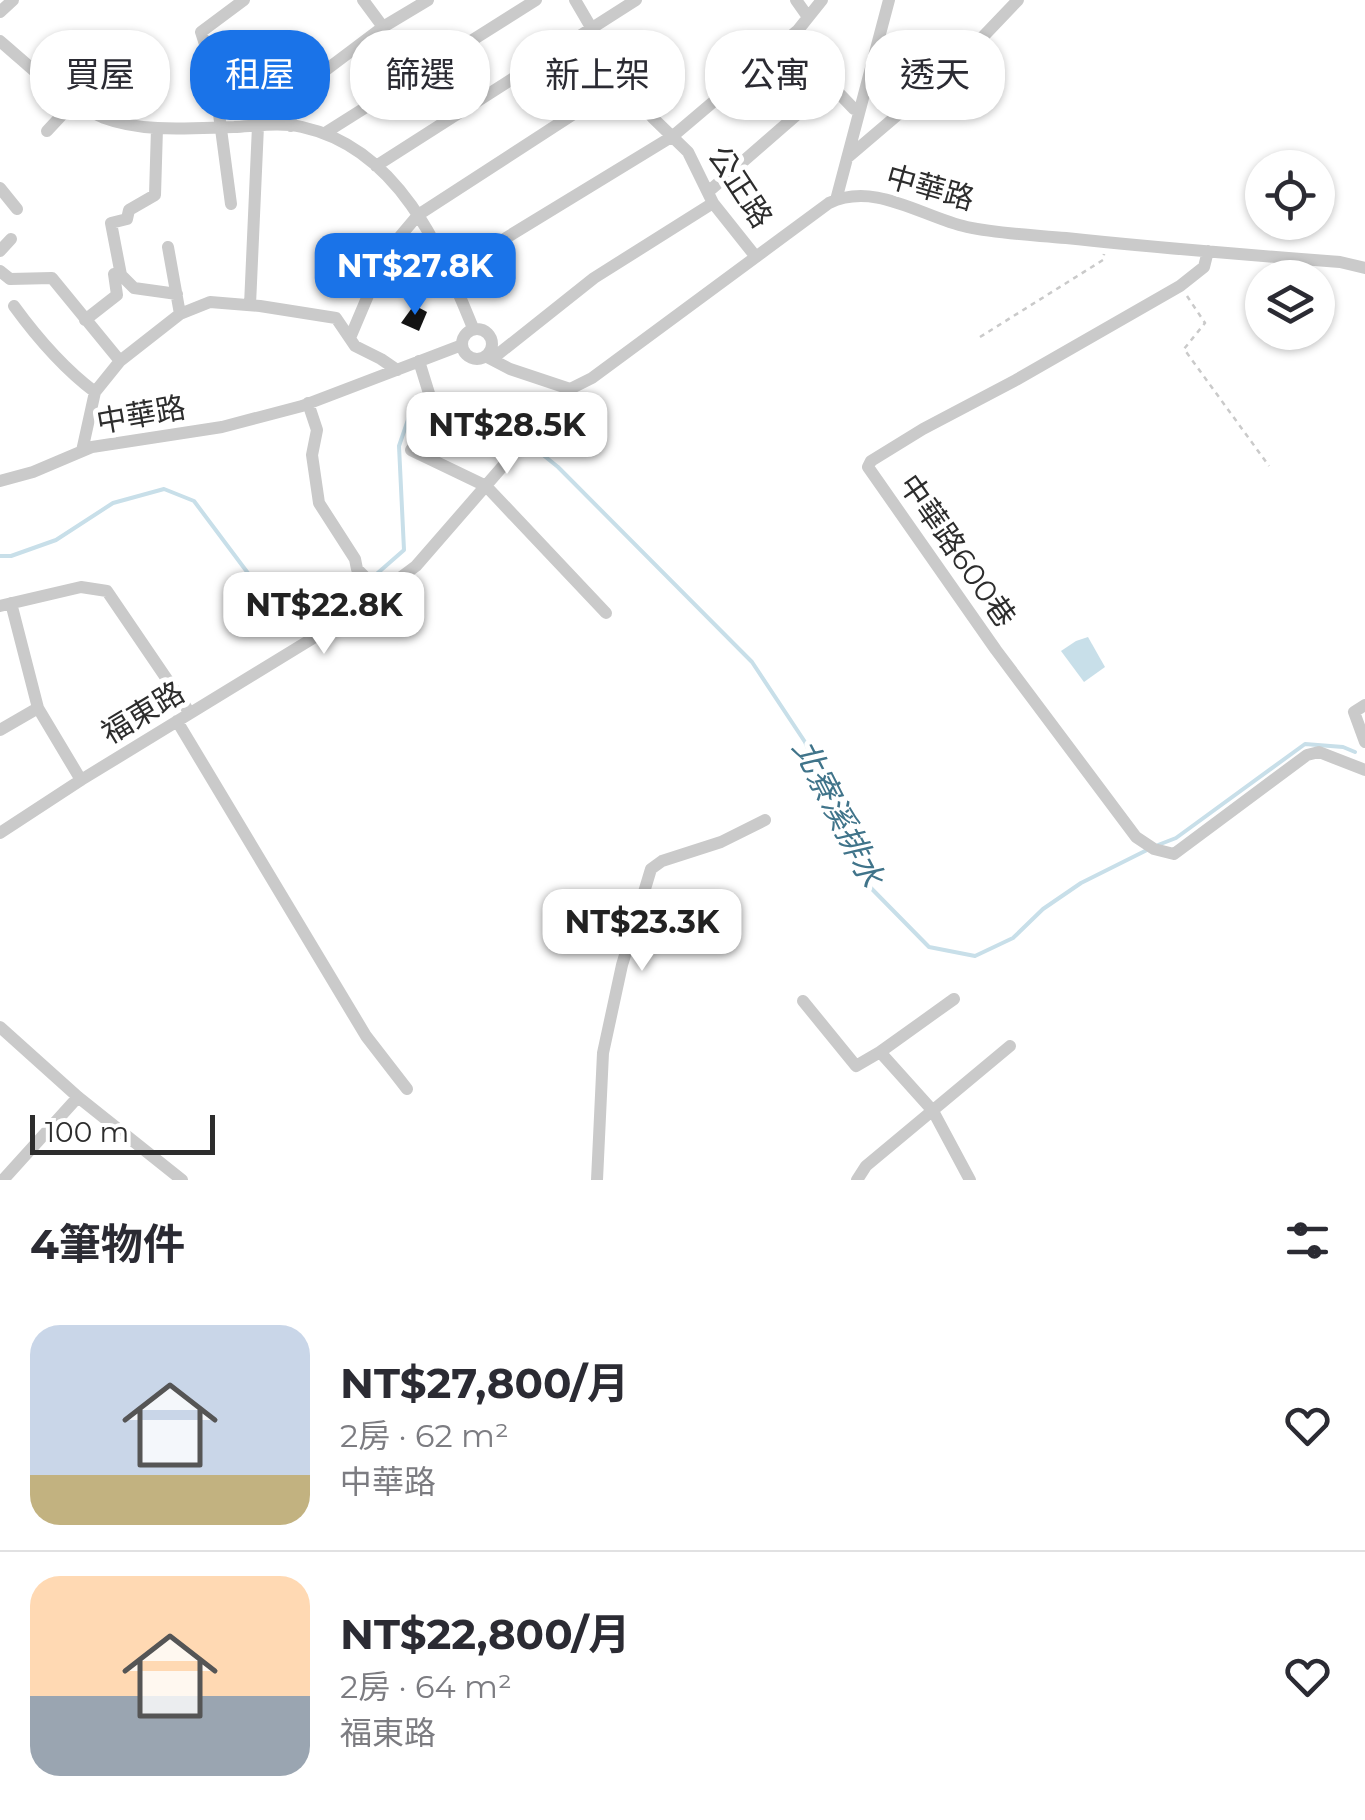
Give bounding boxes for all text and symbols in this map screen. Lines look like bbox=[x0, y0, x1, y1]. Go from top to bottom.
chip: 買屋 bbox=[30, 30, 170, 120]
chip: 租屋 bbox=[190, 30, 330, 120]
chip: 篩選 bbox=[350, 30, 490, 120]
chip: 新上架 bbox=[510, 30, 685, 120]
chip: 公寓 bbox=[705, 30, 845, 120]
chip: 透天 bbox=[865, 30, 1005, 120]
street label: 公正路 bbox=[700, 139, 780, 235]
map controls bbox=[1245, 150, 1335, 350]
button: locate bbox=[1245, 150, 1335, 240]
street label: 中華路 bbox=[882, 157, 978, 218]
pin: NT$27.8K bbox=[312, 233, 518, 318]
text: NT$27.8K bbox=[337, 246, 493, 285]
button: layers bbox=[1245, 260, 1335, 350]
street label: 中華路 bbox=[93, 388, 188, 441]
pin: NT$28.5K bbox=[404, 392, 610, 477]
text: NT$28.5K bbox=[428, 405, 586, 444]
street label: 中華路600巷 bbox=[891, 467, 1024, 634]
pin: NT$22.8K bbox=[221, 572, 427, 657]
text: NT$22.8K bbox=[245, 585, 403, 624]
street label: 福東路 bbox=[95, 674, 191, 752]
water label: 北寮溪排水 bbox=[785, 733, 893, 895]
pin: NT$23.3K bbox=[539, 889, 745, 974]
text: NT$23.3K bbox=[564, 902, 720, 941]
scale bar bbox=[30, 1110, 215, 1154]
text: 100 m bbox=[45, 1115, 129, 1149]
icon: filters bbox=[1280, 1213, 1335, 1268]
text: 4筆物件 bbox=[30, 1218, 185, 1270]
text: NT$27,800/月 bbox=[340, 1357, 629, 1409]
icon: home bbox=[110, 1365, 230, 1485]
icon: heart bbox=[1280, 1398, 1335, 1453]
text: 2房 · 62 m² bbox=[340, 1416, 509, 1455]
text: 中華路 bbox=[340, 1462, 436, 1501]
text: NT$22,800/月 bbox=[340, 1608, 630, 1660]
icon: home bbox=[110, 1616, 230, 1736]
icon: heart bbox=[1280, 1649, 1335, 1704]
text: 2房 · 64 m² bbox=[340, 1667, 512, 1706]
text: 福東路 bbox=[340, 1713, 436, 1752]

